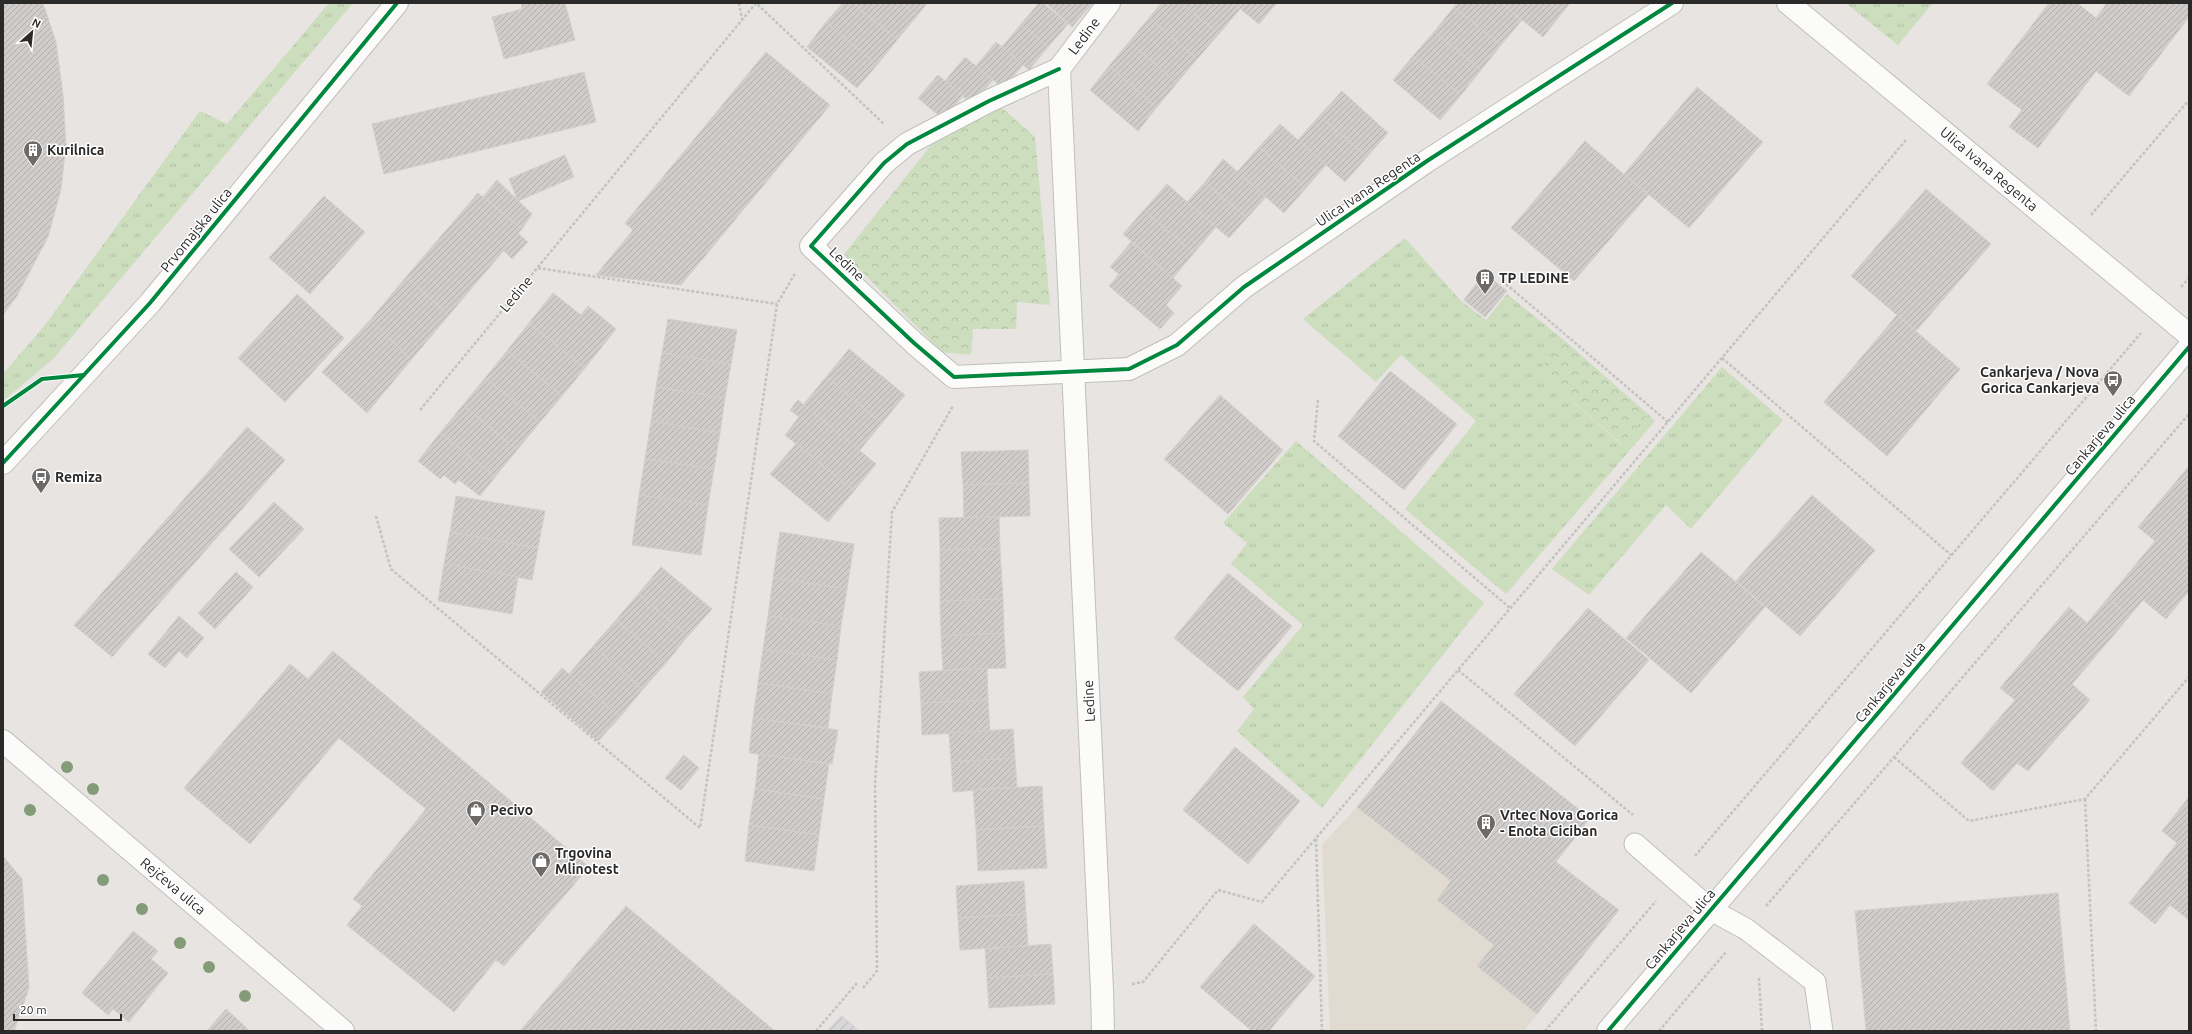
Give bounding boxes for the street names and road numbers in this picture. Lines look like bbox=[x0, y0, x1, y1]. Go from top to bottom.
street label: Ledine bbox=[1065, 14, 1103, 58]
street label: Ulica Ivana Regenta bbox=[1937, 124, 2041, 214]
street label: Ulica Ivana Regenta bbox=[1313, 148, 1423, 230]
street label: Prvomajska ulica bbox=[157, 185, 235, 275]
street label: Ledine bbox=[826, 244, 868, 284]
street label: Ledine bbox=[496, 273, 536, 315]
street label: Cankarjeva ulica bbox=[2062, 391, 2138, 479]
street label: Cankarjeva ulica bbox=[1852, 638, 1928, 726]
street label: Ledine bbox=[1080, 680, 1098, 722]
street label: Rejčeva ulica bbox=[137, 854, 209, 918]
street label: Cankarjeva ulica bbox=[1642, 885, 1718, 973]

